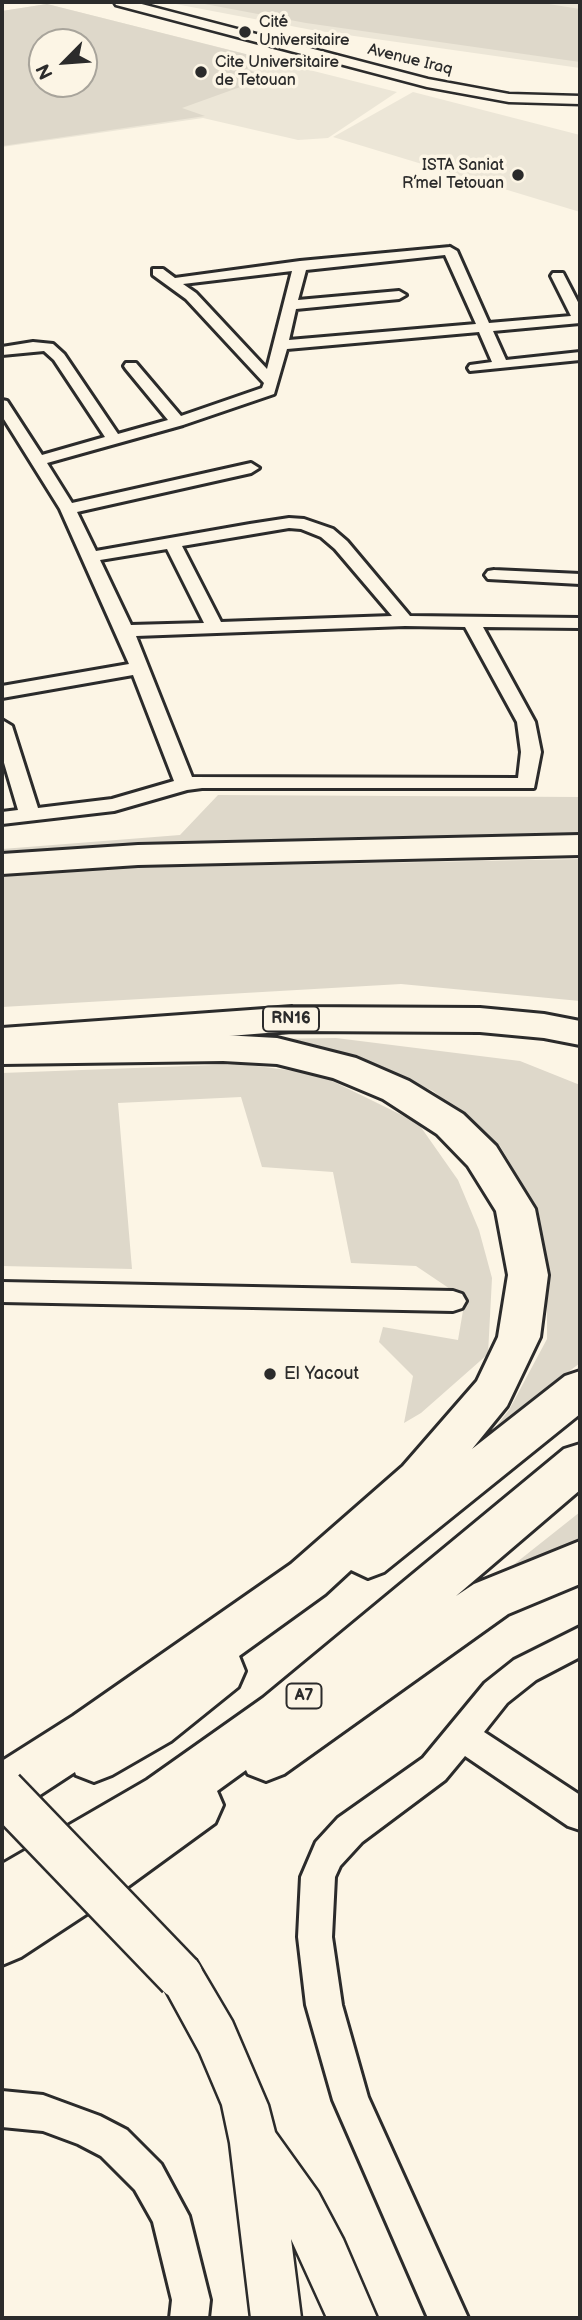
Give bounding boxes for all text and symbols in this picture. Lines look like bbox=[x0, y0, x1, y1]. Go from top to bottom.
place label: Cité Universitaire bbox=[259, 13, 350, 51]
marker: Cité Universitaire bbox=[237, 24, 253, 40]
north arrow bbox=[28, 28, 98, 98]
street label: Avenue Iraq bbox=[366, 40, 454, 80]
place label: Cite Universitaire de Tetouan bbox=[215, 53, 339, 91]
text: N bbox=[32, 60, 59, 83]
marker: Cite Universitaire de Tetouan bbox=[193, 64, 209, 80]
place label: ISTA Saniat R’mel Tetouan bbox=[402, 156, 504, 194]
marker: ISTA Saniat R’mel Tetouan bbox=[510, 167, 526, 183]
road number: RN16 bbox=[263, 1007, 319, 1032]
place label: El Yacout bbox=[284, 1363, 359, 1385]
marker: El Yacout bbox=[262, 1366, 278, 1382]
road number: A7 bbox=[286, 1684, 322, 1708]

